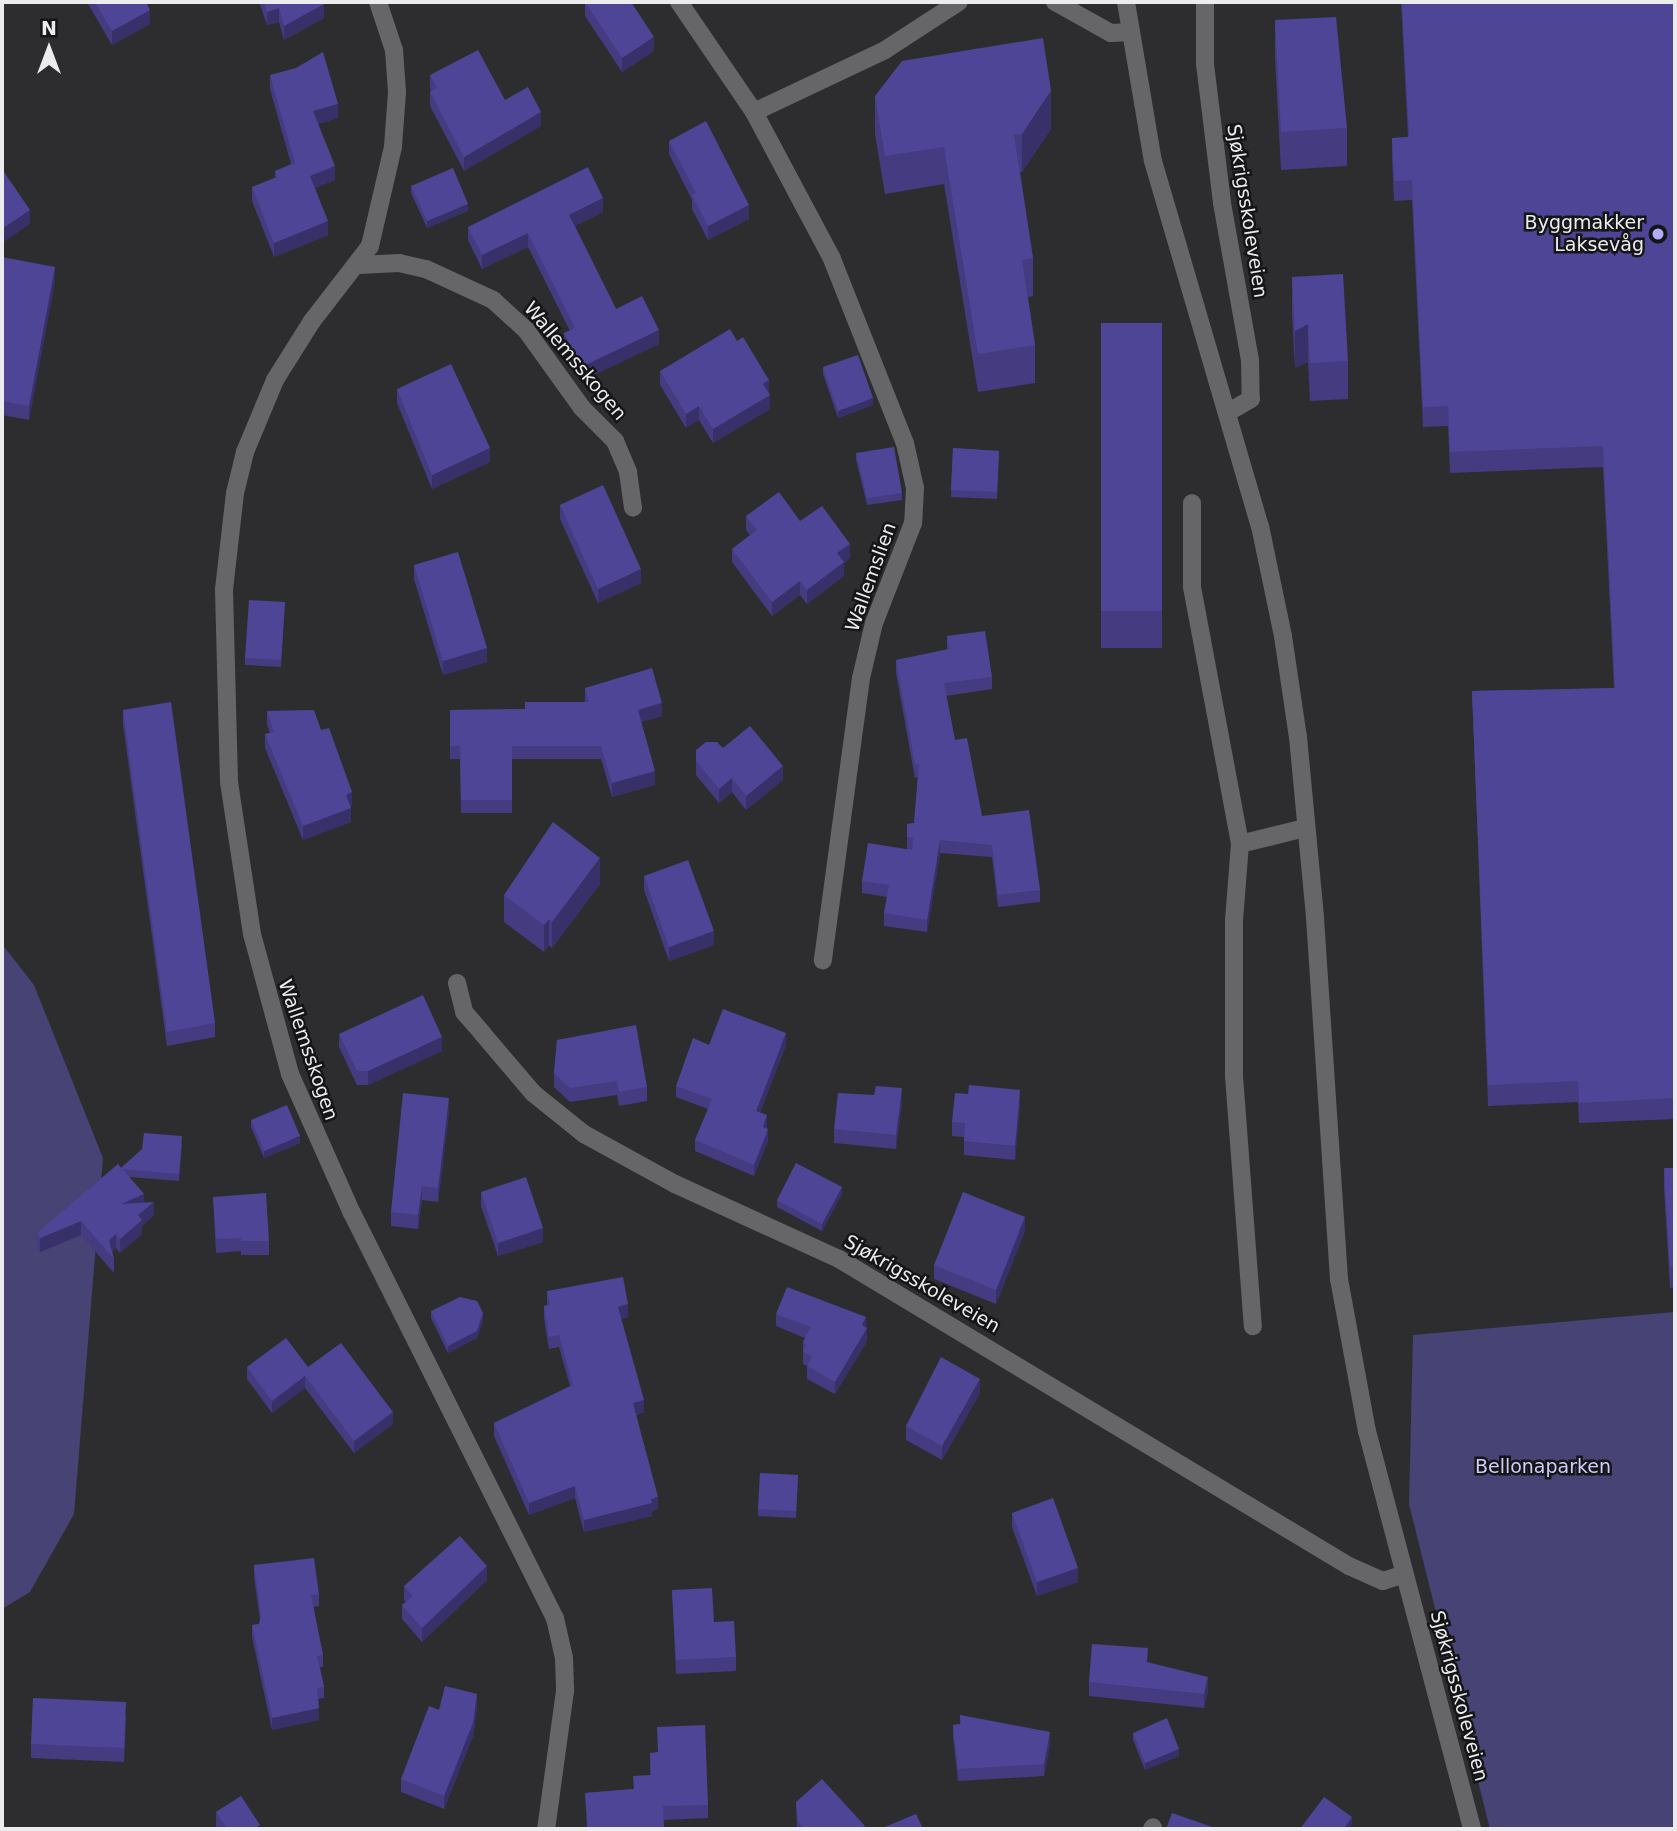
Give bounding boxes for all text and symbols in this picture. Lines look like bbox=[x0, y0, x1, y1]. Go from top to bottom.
north arrow bbox=[14, 14, 84, 84]
text: N bbox=[41, 17, 57, 39]
street label: Sjøkrigsskoleveien bbox=[1222, 122, 1272, 300]
place label: Byggmakker Laksevåg bbox=[1525, 212, 1644, 256]
marker: Byggmakker Laksevåg bbox=[1650, 226, 1666, 242]
street label: Wallemsskogen bbox=[519, 297, 631, 425]
street label: Wallemslien bbox=[841, 519, 901, 635]
street label: Wallemsskogen bbox=[273, 977, 343, 1123]
street label: Sjøkrigsskoleveien bbox=[840, 1230, 1004, 1338]
park label: Bellonaparken bbox=[1475, 1456, 1611, 1478]
street label: Sjøkrigsskoleveien bbox=[1425, 1608, 1493, 1784]

